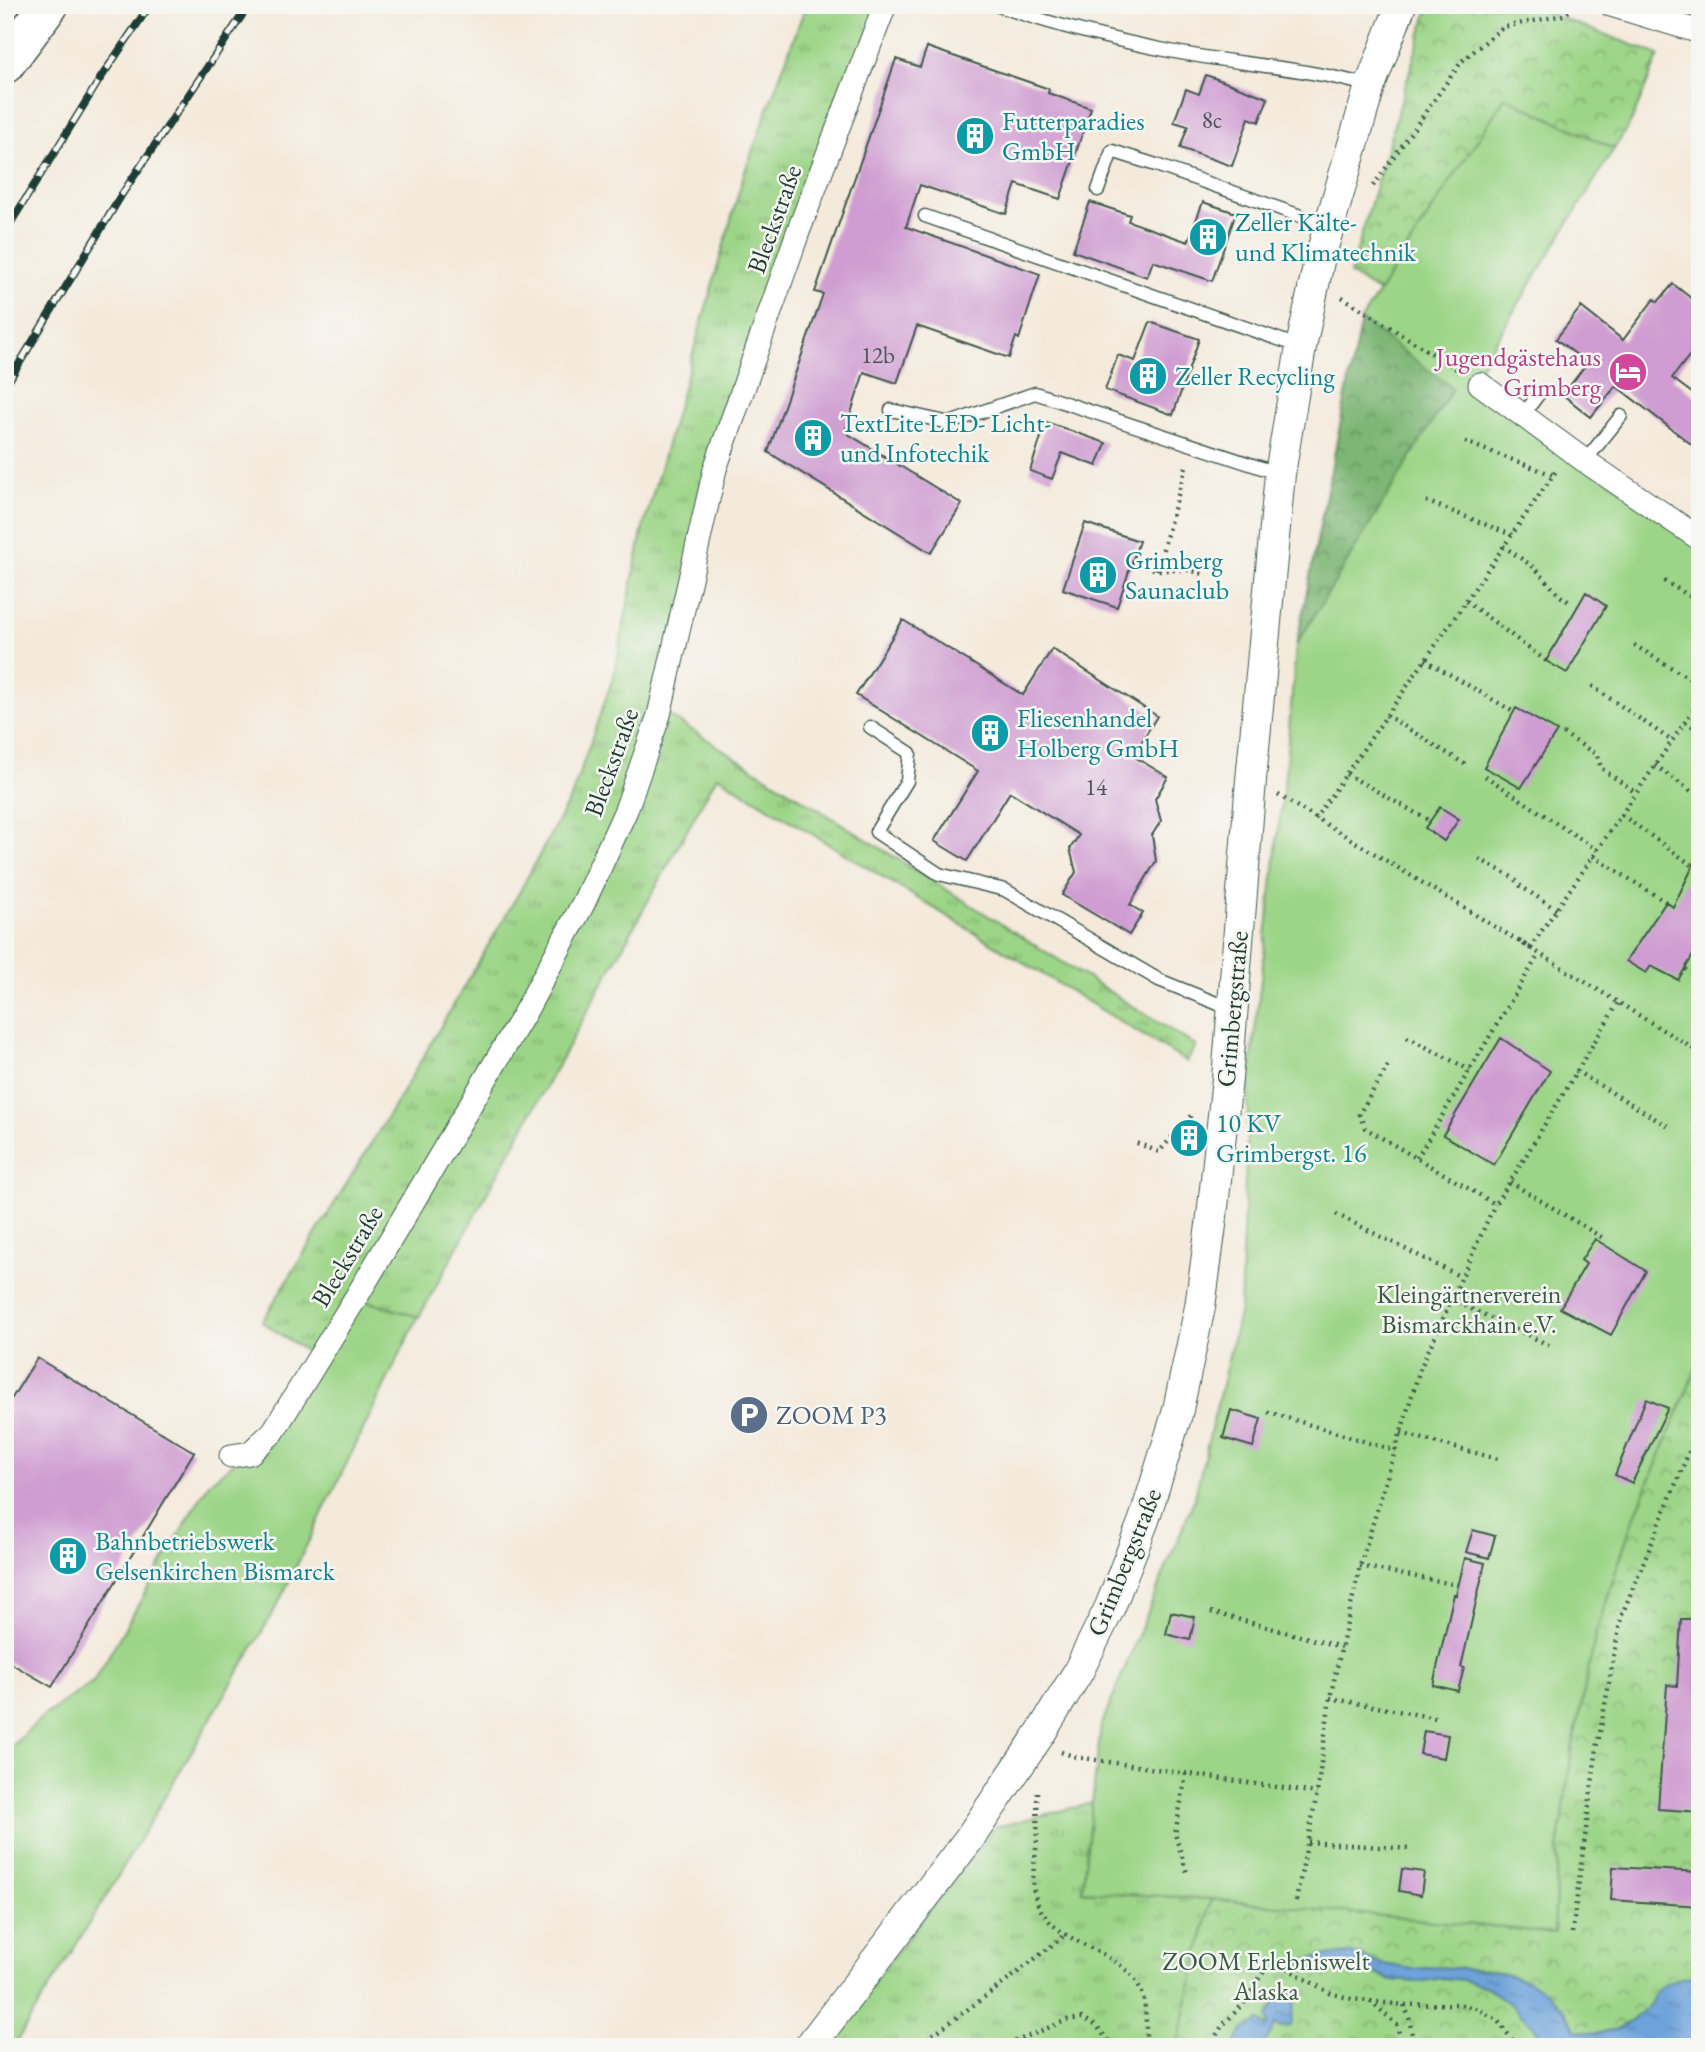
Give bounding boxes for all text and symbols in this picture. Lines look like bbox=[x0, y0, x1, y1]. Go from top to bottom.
place label: Futterparadies GmbH bbox=[1002, 104, 1145, 168]
house number: 8c bbox=[1202, 105, 1222, 135]
building icon: Futterparadies GmbH bbox=[954, 115, 996, 157]
street label: Bleckstraße bbox=[739, 160, 809, 278]
place label: Zeller Kälte- und Klimatechnik bbox=[1235, 205, 1417, 269]
building icon: Zeller Kälte- und Klimatechnik bbox=[1187, 216, 1229, 258]
house number: 12b bbox=[861, 340, 895, 370]
place label: Jugendgästehaus Grimberg bbox=[1434, 340, 1602, 404]
hotel icon: Jugendgästehaus Grimberg bbox=[1607, 351, 1649, 393]
building icon: Zeller Recycling bbox=[1127, 355, 1169, 397]
place label: Zeller Recycling bbox=[1175, 359, 1335, 393]
place label: TextLite LED- Licht- und Infotechik bbox=[840, 406, 1051, 470]
building icon: TextLite LED- Licht- und Infotechik bbox=[792, 417, 834, 459]
place label: Grimberg Saunaclub bbox=[1125, 543, 1229, 607]
building icon: Grimberg Saunaclub bbox=[1077, 554, 1119, 596]
place label: Fliesenhandel Holberg GmbH bbox=[1017, 701, 1179, 765]
street label: Bleckstraße bbox=[576, 703, 646, 821]
building icon: Fliesenhandel Holberg GmbH bbox=[969, 712, 1011, 754]
house number: 14 bbox=[1085, 772, 1108, 802]
street label: Grimbergstraße bbox=[1208, 930, 1256, 1088]
place label: 10 KV Grimbergst. 16 bbox=[1216, 1106, 1366, 1170]
building icon: 10 KV Grimbergst. 16 bbox=[1168, 1117, 1210, 1159]
street label: Bleckstraße bbox=[303, 1199, 391, 1313]
park label: Kleingärtnerverein Bismarckhain e.V. bbox=[1376, 1277, 1562, 1341]
parking icon: ZOOM P3 bbox=[728, 1394, 770, 1436]
place label: ZOOM P3 bbox=[776, 1398, 887, 1432]
street label: Grimbergstraße bbox=[1079, 1483, 1169, 1641]
place label: Bahnbetriebswerk Gelsenkirchen Bismarck bbox=[95, 1524, 336, 1588]
building icon: Bahnbetriebswerk Gelsenkirchen Bismarck bbox=[47, 1535, 89, 1577]
park label: ZOOM Erlebniswelt Alaska bbox=[1162, 1944, 1370, 2008]

